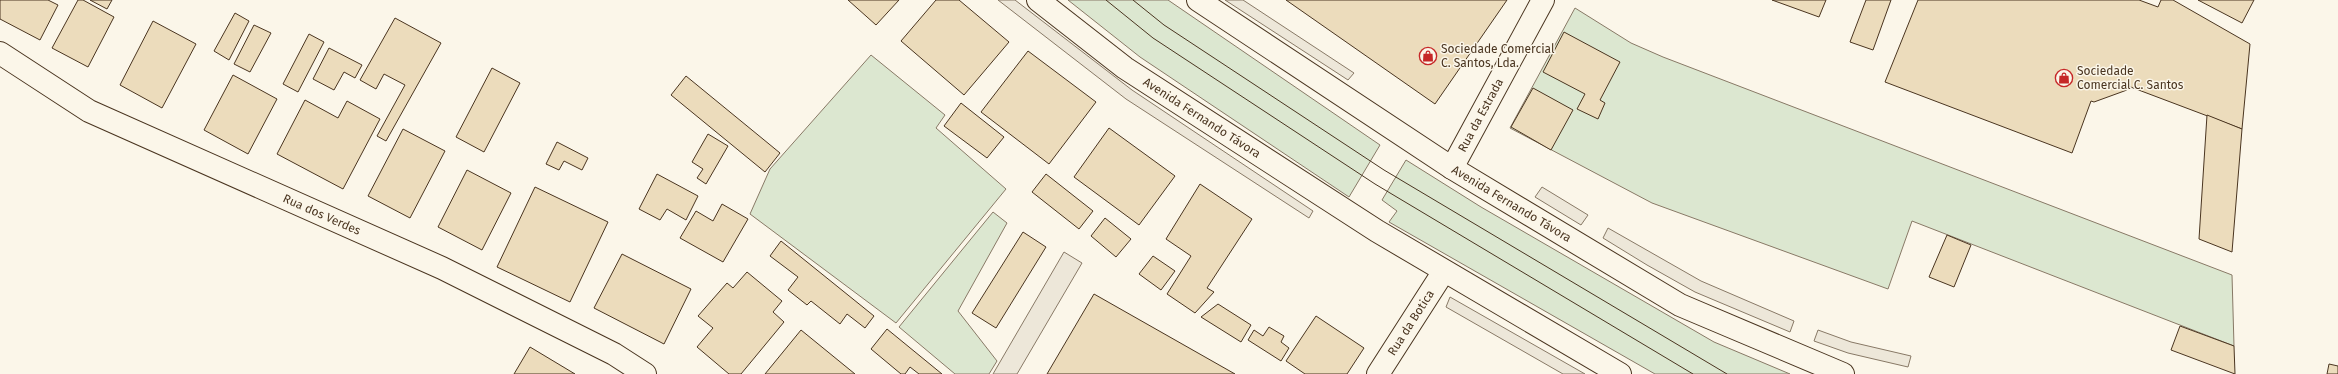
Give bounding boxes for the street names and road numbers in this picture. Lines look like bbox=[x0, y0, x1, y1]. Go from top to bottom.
street label: Avenida Fernando Távora bbox=[1141, 75, 1263, 161]
street label: Rua da Estrada bbox=[1455, 76, 1506, 154]
street label: Avenida Fernando Távora bbox=[1449, 163, 1574, 245]
street label: Rua dos Verdes bbox=[281, 191, 363, 238]
street label: Rua da Botica bbox=[1385, 287, 1437, 358]

